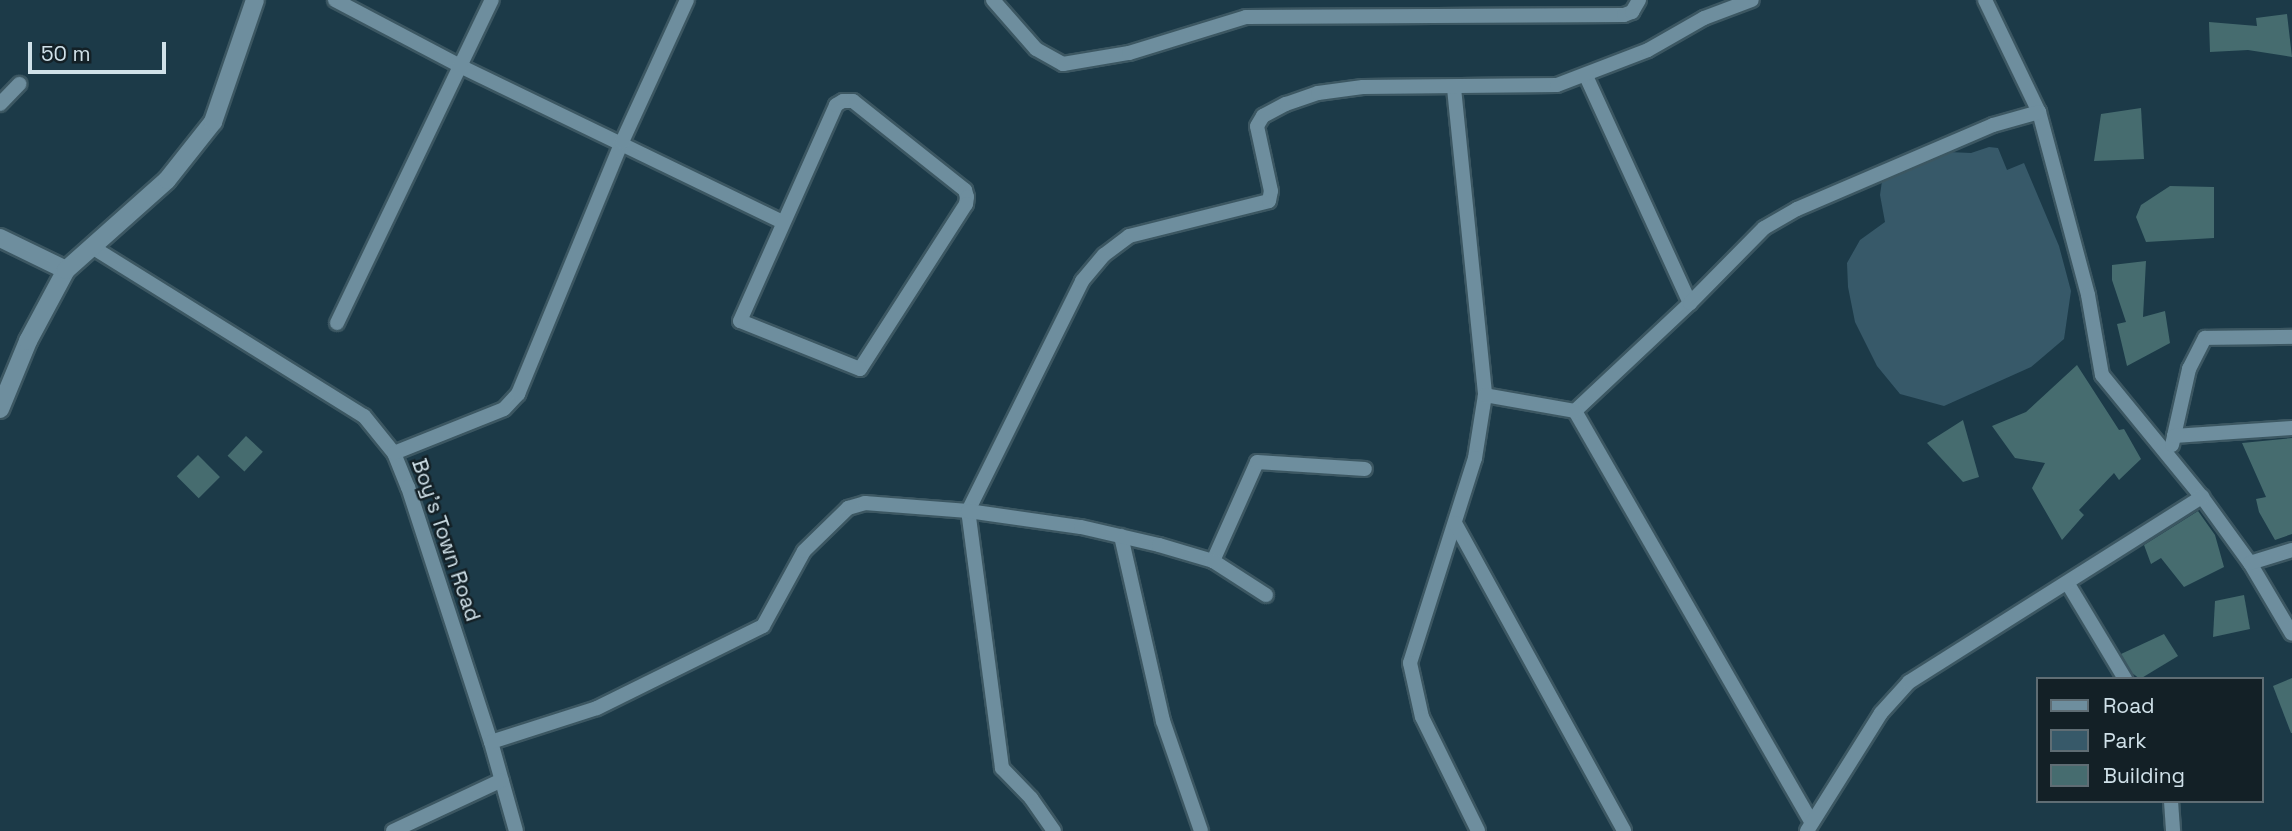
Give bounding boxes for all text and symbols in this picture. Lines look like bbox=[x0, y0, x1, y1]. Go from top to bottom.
scale bar bbox=[32, 28, 170, 72]
text: 50 m bbox=[41, 40, 91, 67]
street label: Boy's Town Road bbox=[406, 455, 486, 625]
legend bbox=[2036, 677, 2264, 803]
text: Road bbox=[2103, 692, 2155, 719]
text: Park bbox=[2103, 727, 2147, 754]
text: Building bbox=[2103, 762, 2185, 789]

